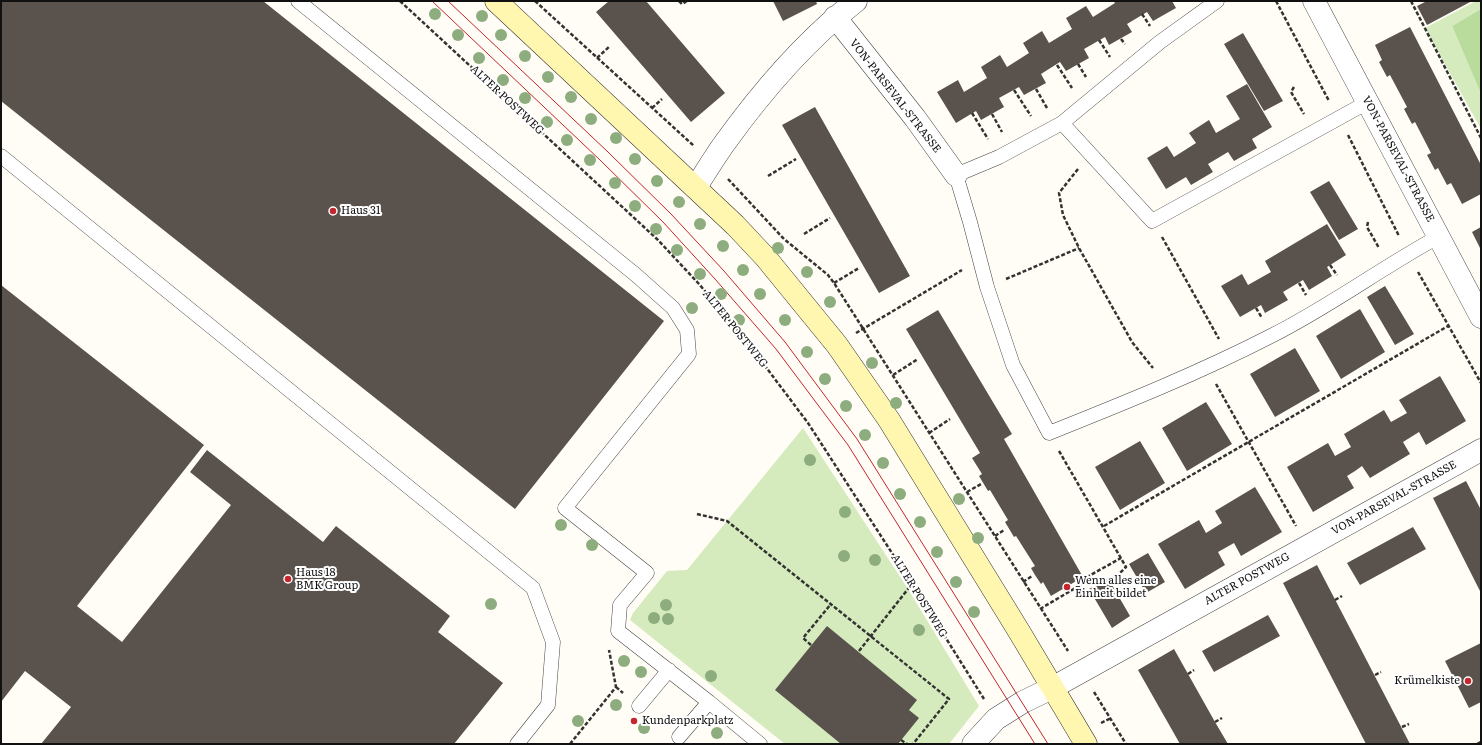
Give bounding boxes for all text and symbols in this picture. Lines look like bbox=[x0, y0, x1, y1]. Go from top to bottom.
street label: VON-PARSEVAL-STRASSE bbox=[846, 36, 944, 156]
street label: ALTER POSTWEG bbox=[467, 63, 547, 137]
street label: VON-PARSEVAL-STRASSE bbox=[1359, 94, 1437, 224]
place label: Haus 31 bbox=[341, 204, 380, 218]
marker: Haus 31 bbox=[328, 206, 338, 216]
street label: ALTER POSTWEG bbox=[700, 288, 770, 370]
street label: VON-PARSEVAL-STRASSE bbox=[1329, 458, 1459, 538]
street label: ALTER POSTWEG bbox=[1202, 550, 1292, 608]
street label: ALTER POSTWEG bbox=[888, 552, 950, 640]
place label: Haus 18 BMK Group bbox=[296, 566, 358, 592]
marker: Haus 18 BMK Group bbox=[283, 574, 293, 584]
place label: Wenn alles eine Einheit bildet bbox=[1075, 574, 1156, 600]
marker: Wenn alles eine Einheit bildet bbox=[1062, 582, 1072, 592]
place label: Krümelkiste bbox=[1394, 674, 1460, 688]
marker: Krümelkiste bbox=[1463, 676, 1473, 686]
place label: Kundenparkplatz bbox=[642, 714, 733, 728]
marker: Kundenparkplatz bbox=[629, 716, 639, 726]

